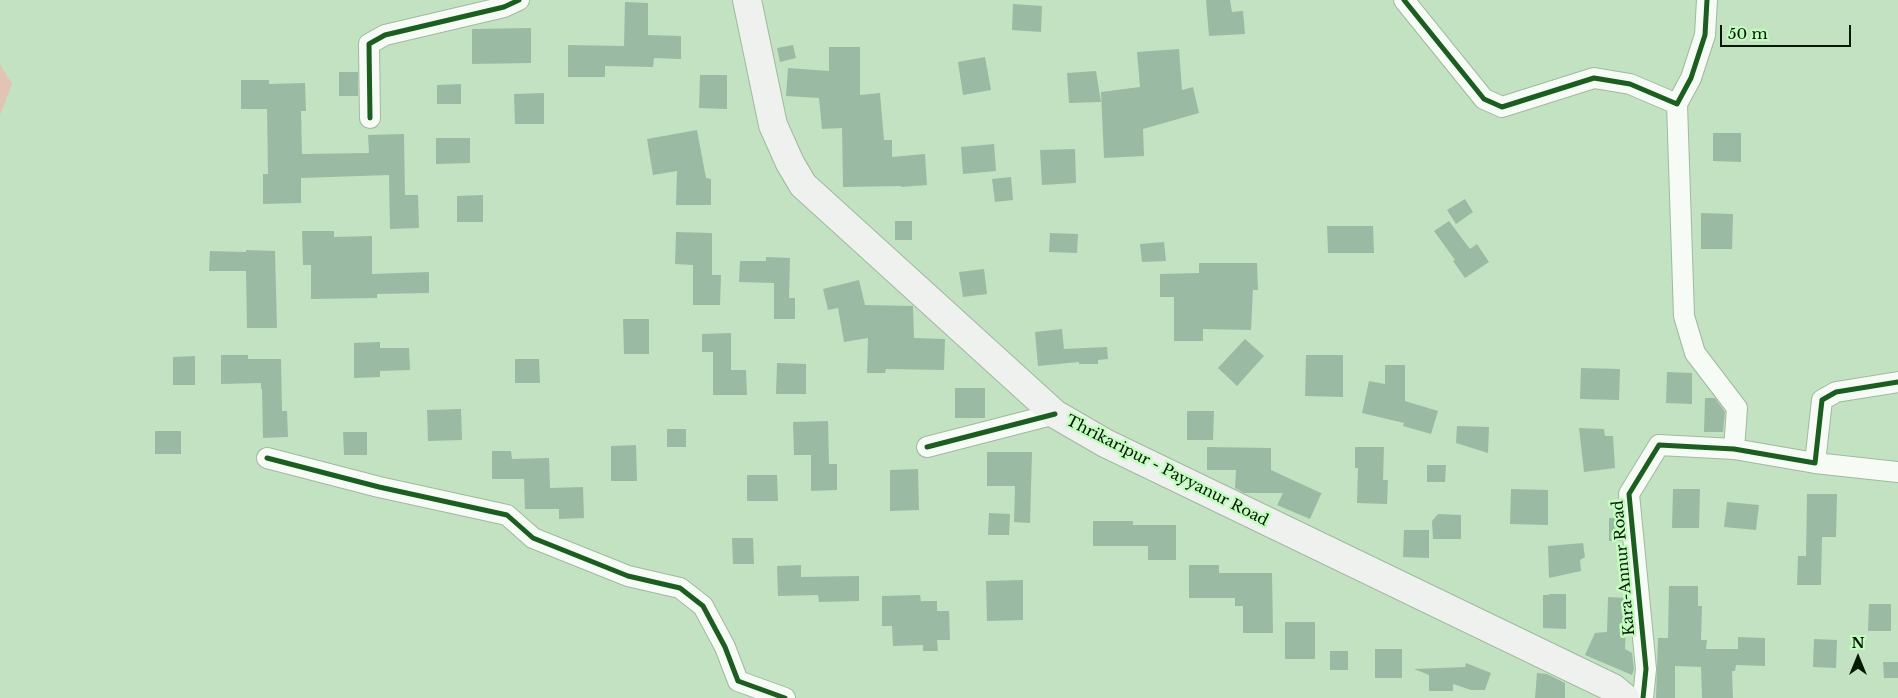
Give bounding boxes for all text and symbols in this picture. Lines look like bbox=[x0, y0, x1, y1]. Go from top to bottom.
scale bar bbox=[1723, 15, 1854, 47]
text: 50 m bbox=[1728, 24, 1768, 43]
street label: Thrikaripur - Payyanur Road bbox=[1063, 412, 1271, 530]
street label: Kara-Annur Road bbox=[1609, 500, 1639, 636]
north arrow bbox=[1833, 633, 1883, 683]
text: N bbox=[1851, 634, 1865, 652]

